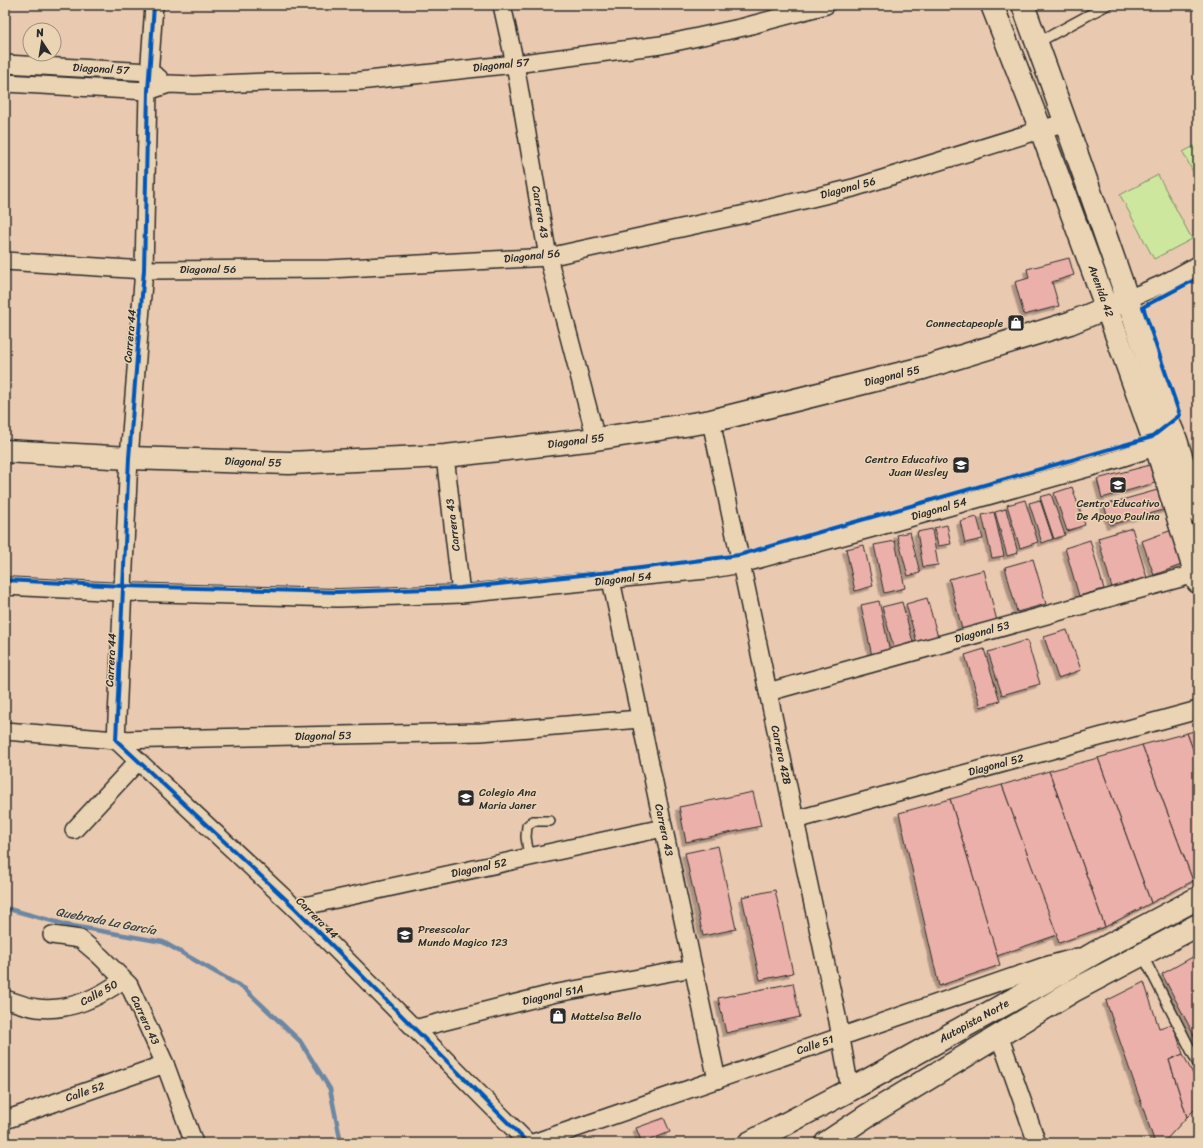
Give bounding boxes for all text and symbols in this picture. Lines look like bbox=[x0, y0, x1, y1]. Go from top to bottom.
north arrow bbox=[22, 22, 62, 62]
text: N bbox=[33, 23, 46, 43]
street label: Diagonal 57 bbox=[472, 53, 531, 77]
street label: Diagonal 57 bbox=[72, 58, 130, 80]
street label: Diagonal 56 bbox=[818, 172, 878, 204]
street label: Carrera 43 bbox=[526, 184, 554, 240]
street label: Diagonal 56 bbox=[503, 244, 561, 268]
street label: Diagonal 56 bbox=[180, 260, 236, 279]
street label: Avenida 42 bbox=[1082, 261, 1119, 320]
street label: Carrera 44 bbox=[118, 308, 142, 364]
shop icon: Connectapeople bbox=[1006, 313, 1026, 333]
place label: Connectapeople bbox=[926, 314, 1004, 333]
street label: Diagonal 55 bbox=[862, 360, 922, 392]
street label: Diagonal 55 bbox=[547, 428, 606, 454]
place label: Centro Educativo Juan Wesley bbox=[865, 450, 949, 482]
street label: Diagonal 55 bbox=[224, 452, 282, 472]
school or university icon: Centro Educativo Juan Wesley bbox=[951, 455, 971, 475]
school or university icon: Centro Educativo De Apoyo Paulina bbox=[1108, 475, 1128, 495]
street label: Diagonal 54 bbox=[909, 492, 969, 526]
place label: Centro Educativo De Apoyo Paulina bbox=[1076, 494, 1160, 526]
street label: Carrera 43 bbox=[440, 498, 466, 552]
street label: Diagonal 54 bbox=[594, 567, 653, 591]
street label: Diagonal 53 bbox=[952, 616, 1012, 648]
street label: Carrera 44 bbox=[100, 633, 122, 687]
street label: Carrera 42B bbox=[765, 724, 797, 786]
street label: Diagonal 53 bbox=[295, 726, 351, 746]
street label: Diagonal 52 bbox=[966, 748, 1026, 782]
place label: Colegio Ana Maria Janer bbox=[479, 783, 537, 815]
school or university icon: Colegio Ana Maria Janer bbox=[456, 788, 476, 808]
street label: Carrera 43 bbox=[649, 802, 679, 858]
street label: Diagonal 52 bbox=[449, 853, 509, 883]
street label: Carrera 44 bbox=[291, 892, 343, 944]
water label: Quebrada La García bbox=[54, 900, 159, 942]
place label: Preescolar Mundo Magico 123 bbox=[418, 920, 508, 952]
school or university icon: Preescolar Mundo Magico 123 bbox=[395, 925, 415, 945]
street label: Calle 50 bbox=[77, 975, 122, 1011]
street label: Diagonal 51A bbox=[521, 979, 585, 1011]
street label: Carrera 43 bbox=[125, 992, 165, 1048]
street label: Autopista Norte bbox=[935, 994, 1013, 1049]
shop icon: Mattelsa Bello bbox=[548, 1006, 568, 1026]
place label: Mattelsa Bello bbox=[571, 1007, 642, 1026]
street label: Calle 51 bbox=[794, 1030, 837, 1060]
street label: Calle 52 bbox=[63, 1076, 108, 1108]

